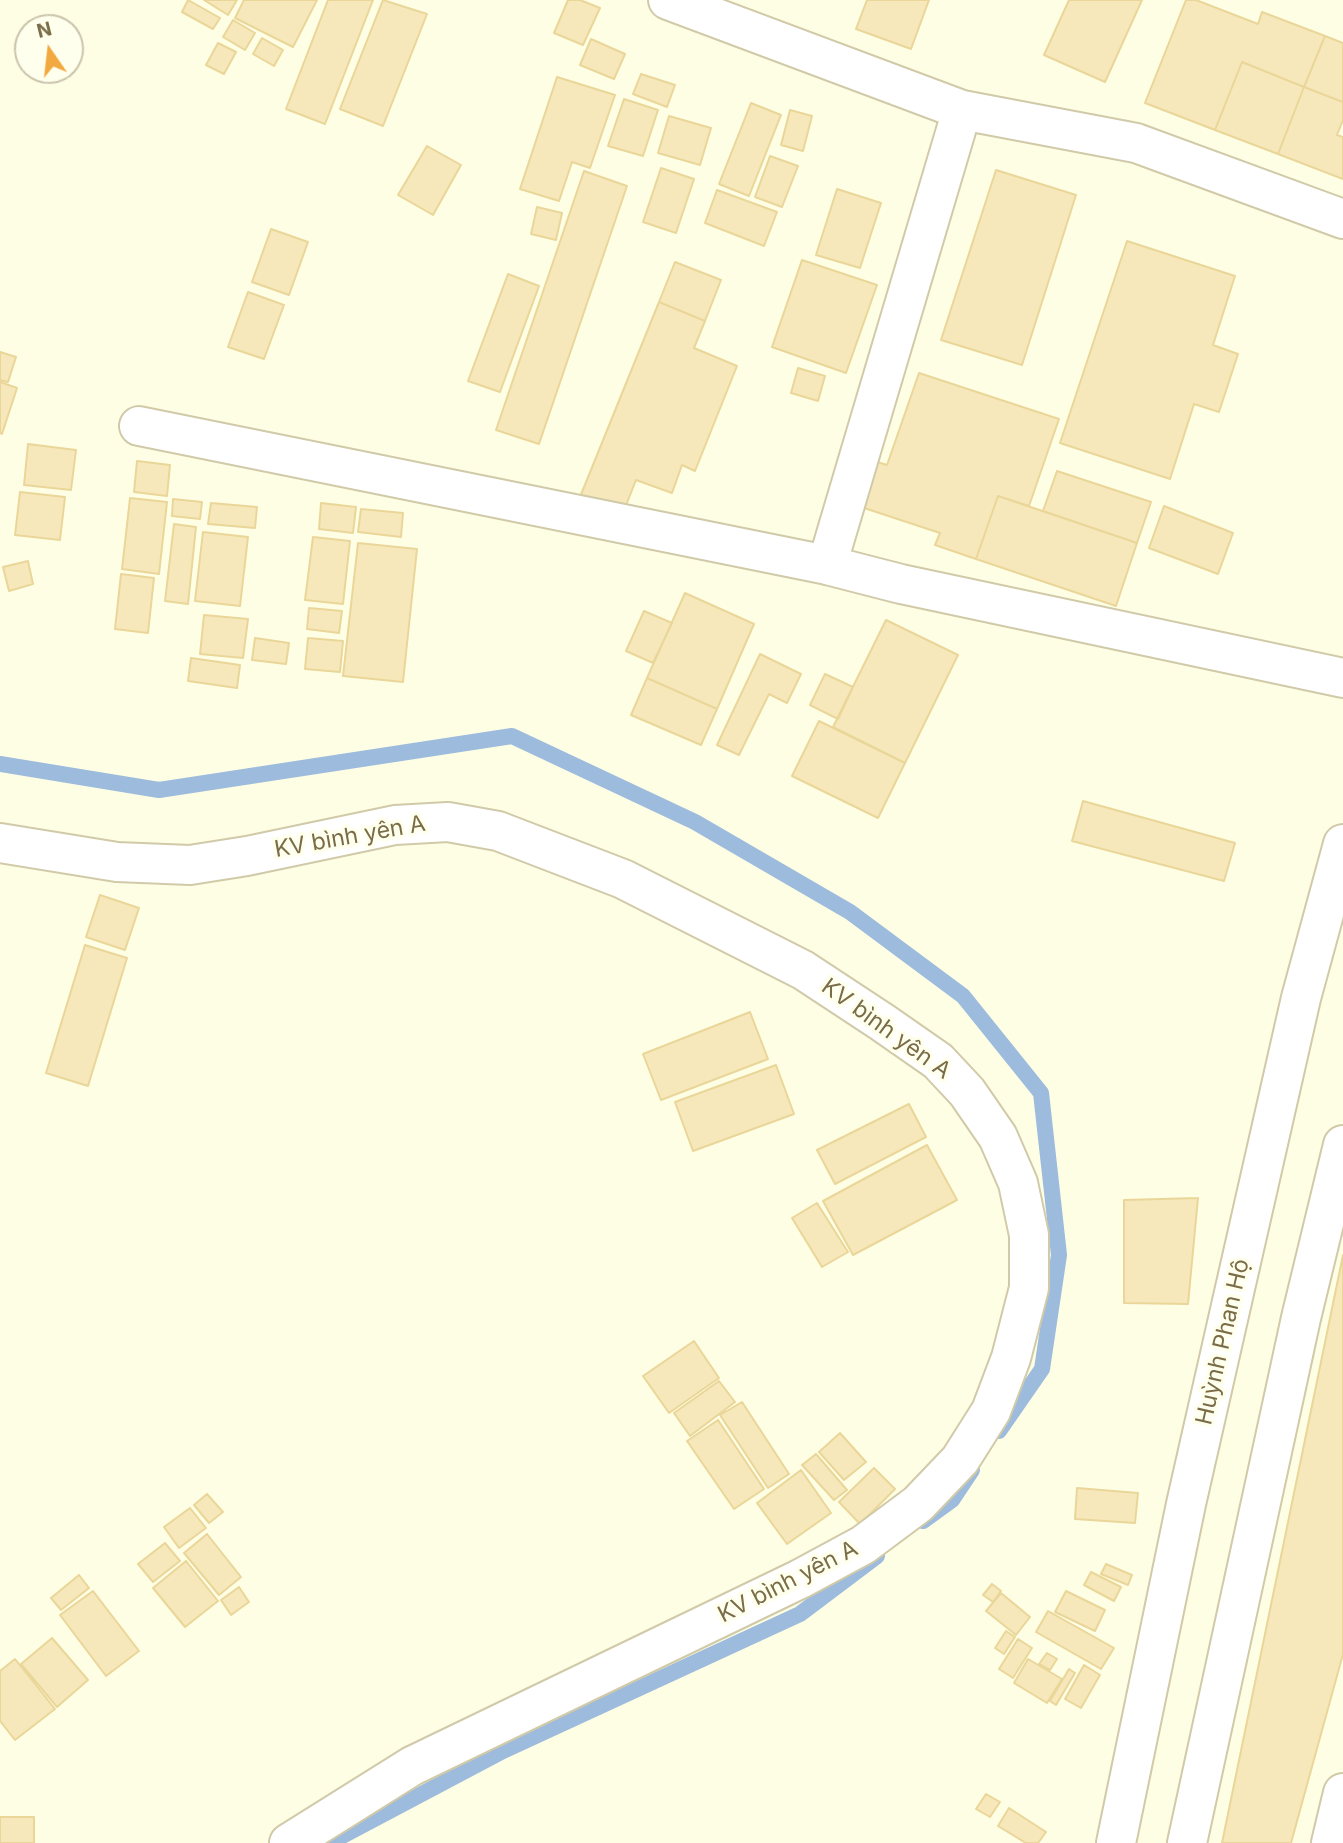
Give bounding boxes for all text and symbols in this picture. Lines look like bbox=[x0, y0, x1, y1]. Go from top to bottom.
north arrow bbox=[14, 14, 84, 84]
text: N bbox=[34, 17, 54, 43]
street label: KV bình yên A bbox=[272, 810, 428, 864]
street label: KV bình yên A bbox=[816, 973, 956, 1085]
street label: Huỳnh Phan Hộ bbox=[1190, 1256, 1256, 1428]
street label: KV bình yên A bbox=[714, 1535, 862, 1629]

